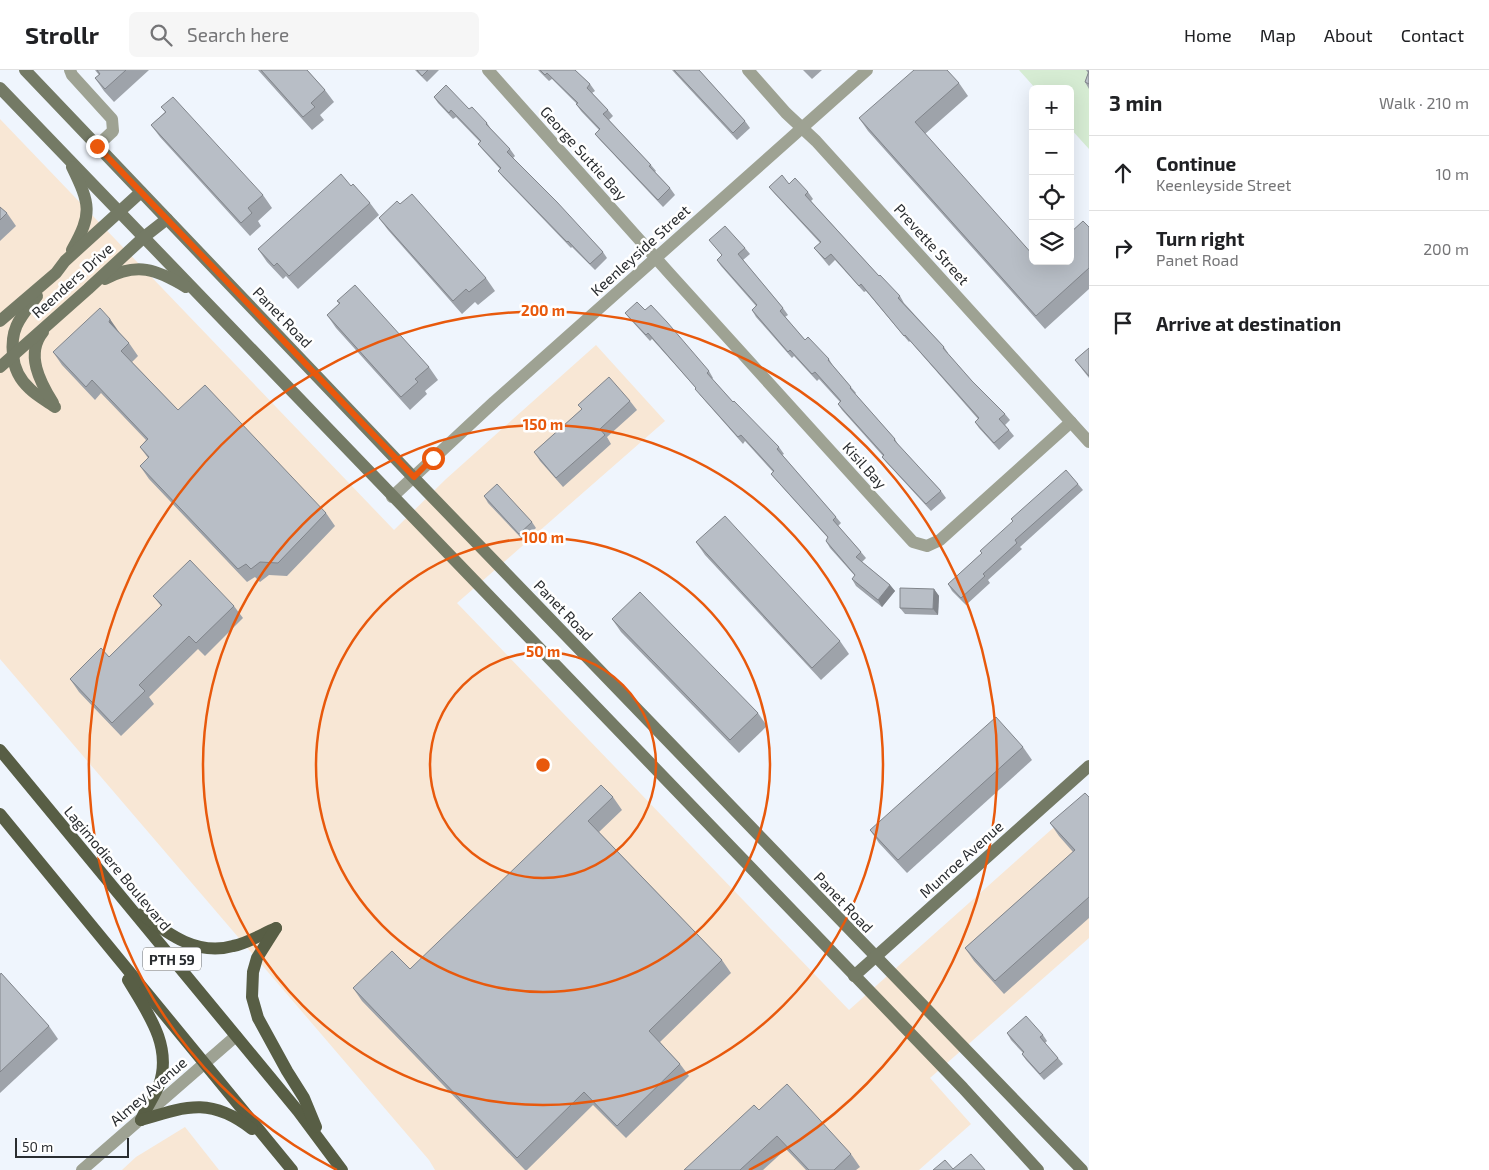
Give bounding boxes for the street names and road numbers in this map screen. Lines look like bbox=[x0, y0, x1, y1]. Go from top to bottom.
street label: George Suttie Bay bbox=[537, 102, 631, 204]
street label: Prevette Street bbox=[891, 200, 973, 289]
street label: Keenleyside Street bbox=[587, 201, 693, 299]
street label: Reenders Drive bbox=[28, 239, 116, 321]
street label: Panet Road bbox=[250, 283, 316, 351]
street label: Kisil Bay bbox=[839, 438, 891, 492]
street label: Panet Road bbox=[531, 576, 597, 644]
street label: Lagimodiere Boulevard bbox=[61, 802, 175, 934]
street label: Munroe Avenue bbox=[916, 817, 1006, 901]
street label: Panet Road bbox=[811, 868, 877, 936]
road number: PTH 59 bbox=[143, 948, 201, 971]
street label: Almey Avenue bbox=[106, 1053, 190, 1129]

